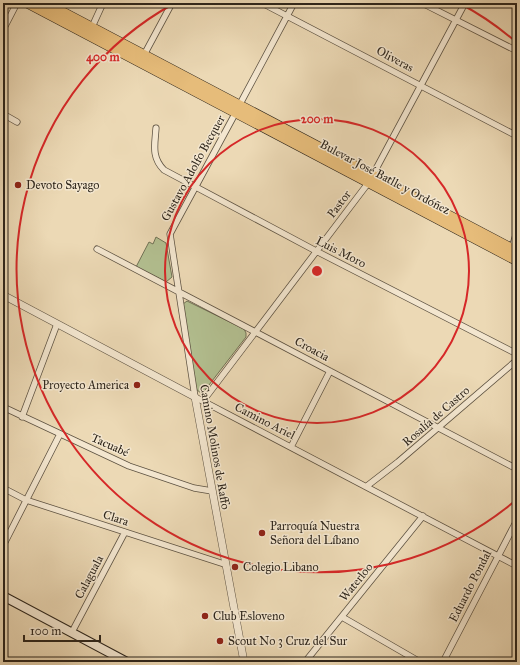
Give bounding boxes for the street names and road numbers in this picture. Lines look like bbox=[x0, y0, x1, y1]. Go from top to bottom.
street label: Oliveras bbox=[374, 43, 416, 75]
street label: Gustavo Adolfo Becquer bbox=[158, 112, 229, 224]
street label: Bulevar José Batlle y Ordóñez bbox=[317, 137, 453, 218]
street label: Pastor bbox=[324, 187, 354, 221]
street label: Luis Moro bbox=[314, 233, 368, 271]
street label: Croacia bbox=[292, 334, 333, 364]
street label: Camino Molinos de Raffo bbox=[197, 383, 233, 511]
street label: Rosalía de Castro bbox=[400, 383, 472, 449]
street label: Camino Ariel bbox=[232, 400, 298, 443]
street label: Tacuabé bbox=[89, 430, 131, 460]
street label: Clara bbox=[101, 507, 131, 529]
street label: Eduardo Pondal bbox=[446, 547, 494, 624]
street label: Calaguala bbox=[72, 552, 108, 602]
street label: Waterloo bbox=[336, 560, 376, 604]

